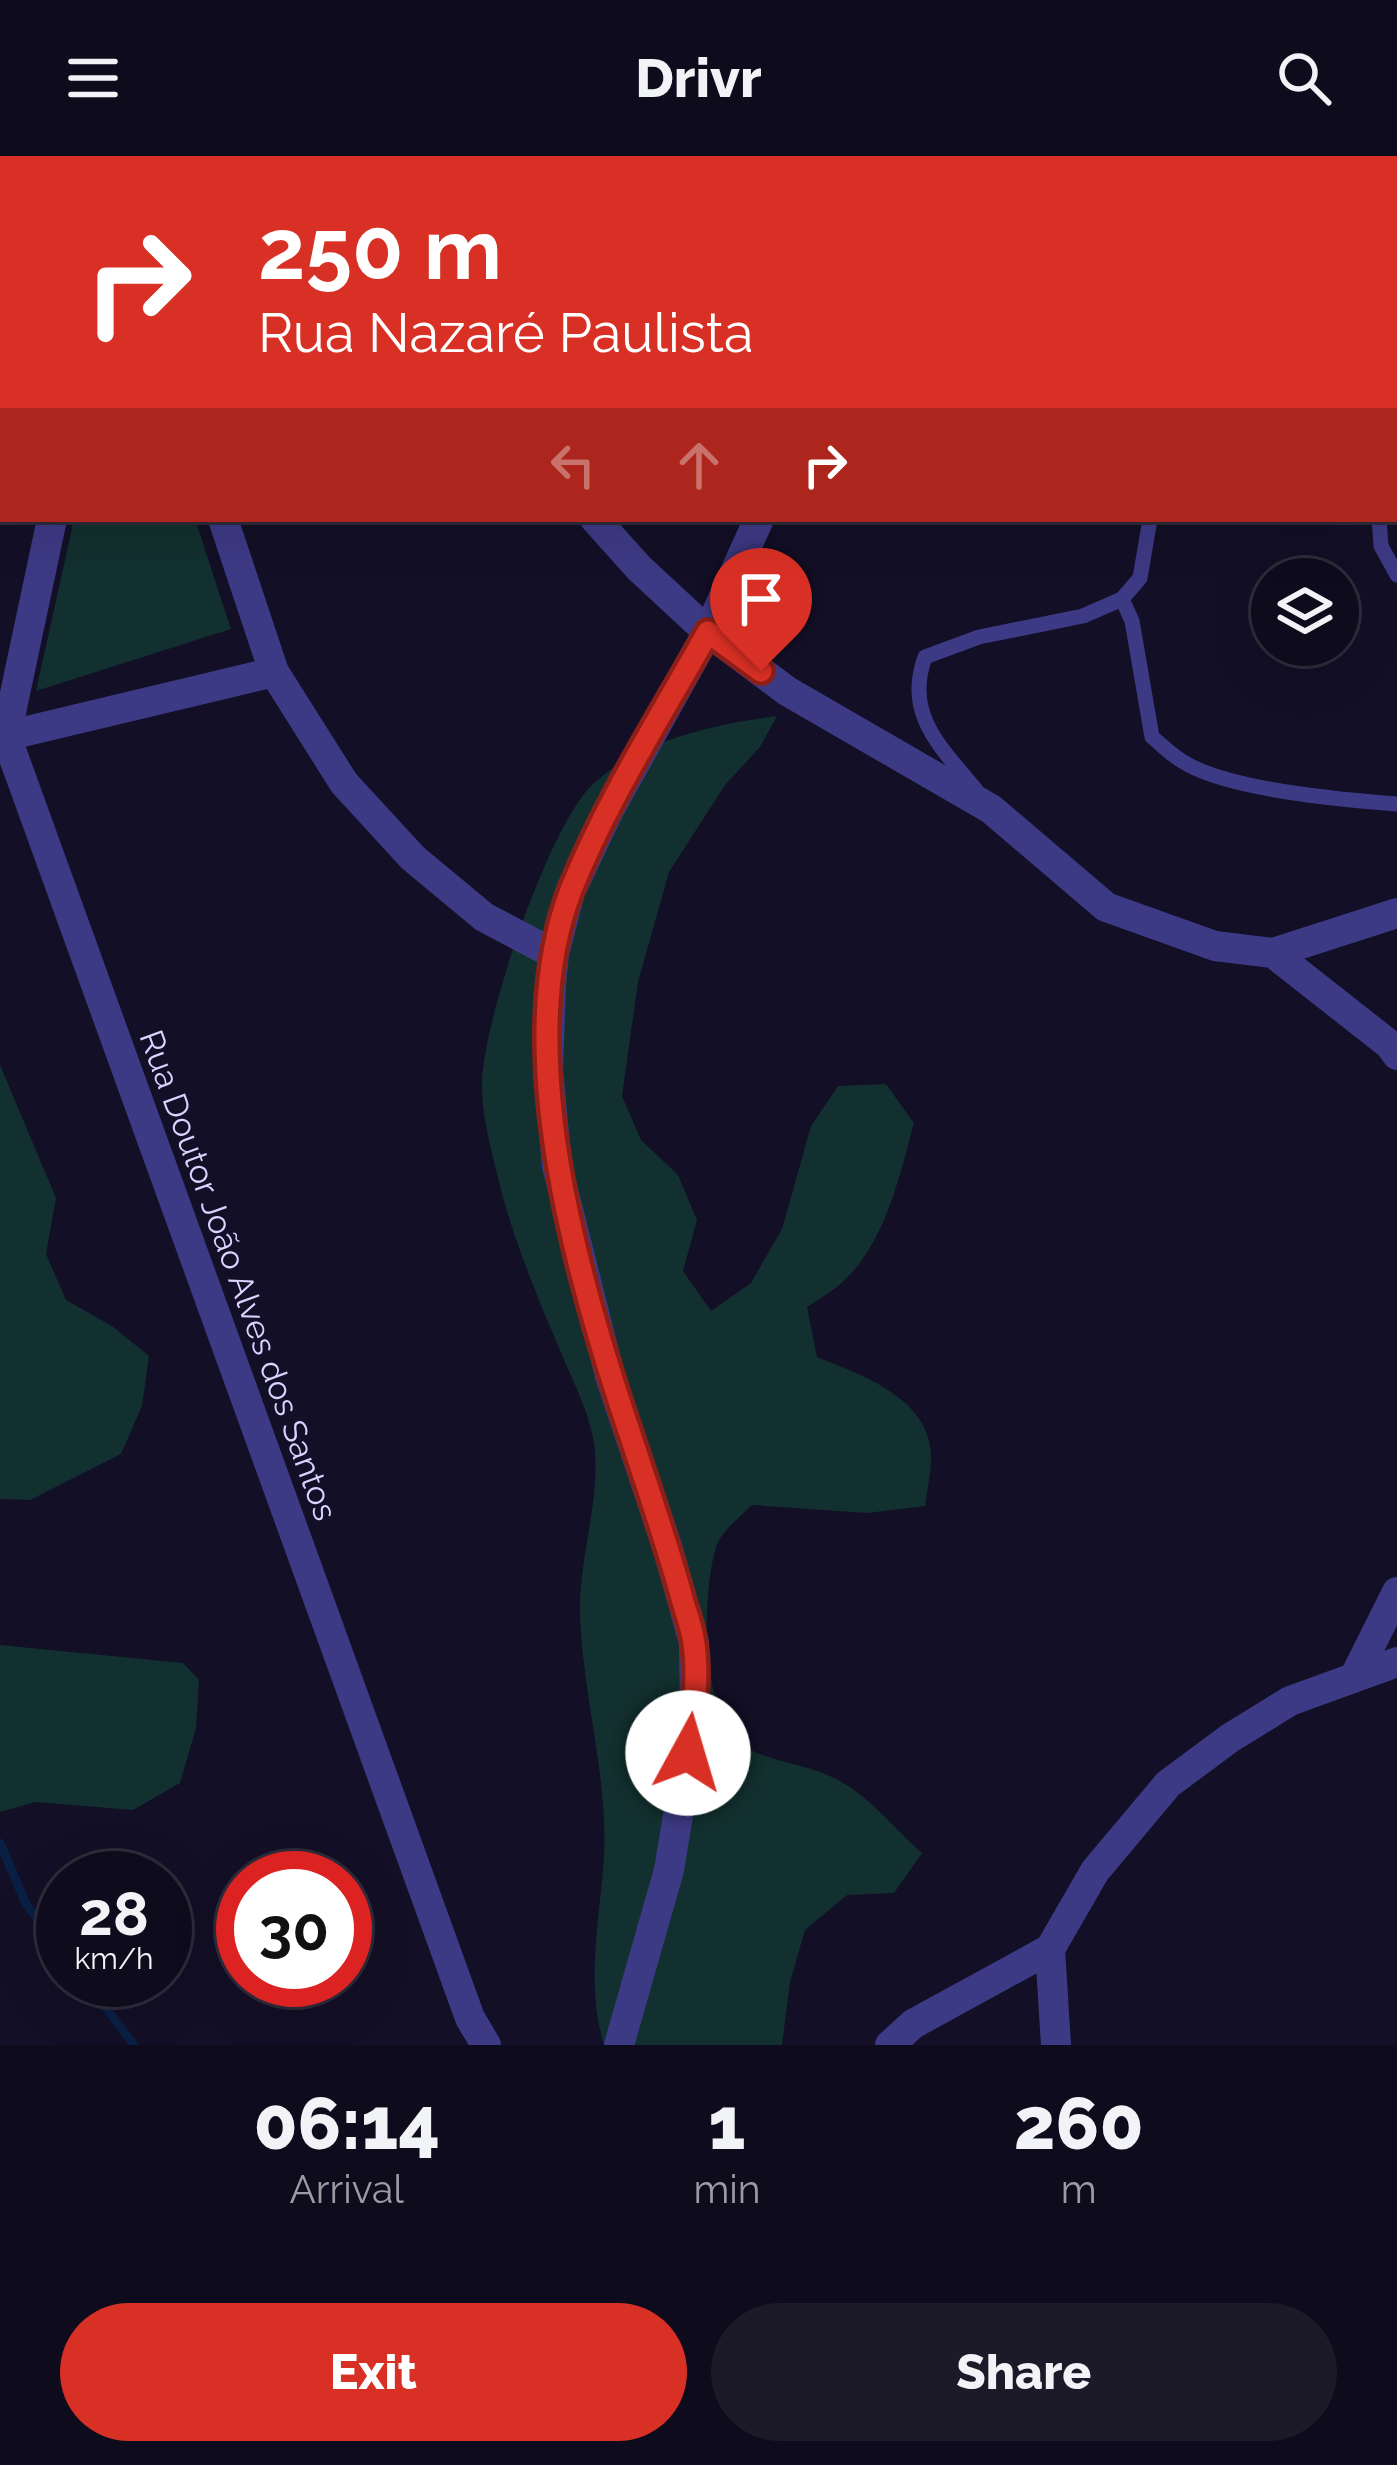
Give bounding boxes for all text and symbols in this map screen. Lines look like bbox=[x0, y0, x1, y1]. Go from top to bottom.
icon: menu bbox=[60, 45, 126, 111]
icon: search bbox=[1271, 45, 1337, 111]
text: Drivr bbox=[635, 46, 762, 110]
text: 250 m bbox=[258, 200, 502, 299]
icon: right bbox=[60, 204, 216, 360]
text: Rua Nazaré Paulista bbox=[258, 301, 753, 365]
icon: left bbox=[540, 432, 606, 498]
icon: ahead bbox=[666, 432, 732, 498]
icon: right bbox=[792, 432, 858, 498]
pin bbox=[710, 548, 812, 671]
map controls bbox=[1251, 558, 1359, 666]
button: layers bbox=[1251, 558, 1359, 666]
icon: arrive bbox=[728, 566, 794, 632]
street label: Rua Doutor João Alves dos Santos bbox=[132, 1025, 346, 1525]
position arrow bbox=[625, 1690, 751, 1816]
speed limit sign: 30 bbox=[216, 1851, 372, 2007]
text: 28 bbox=[79, 1879, 149, 1949]
text: km/h bbox=[74, 1941, 154, 1976]
text: 06:14 bbox=[253, 2081, 440, 2166]
text: 1 bbox=[708, 2081, 746, 2166]
text: 260 bbox=[1014, 2081, 1144, 2166]
text: Arrival bbox=[289, 2166, 404, 2212]
text: min bbox=[693, 2166, 760, 2212]
text: m bbox=[1061, 2166, 1097, 2212]
button: Exit bbox=[60, 2303, 687, 2441]
button: Share bbox=[711, 2303, 1337, 2441]

